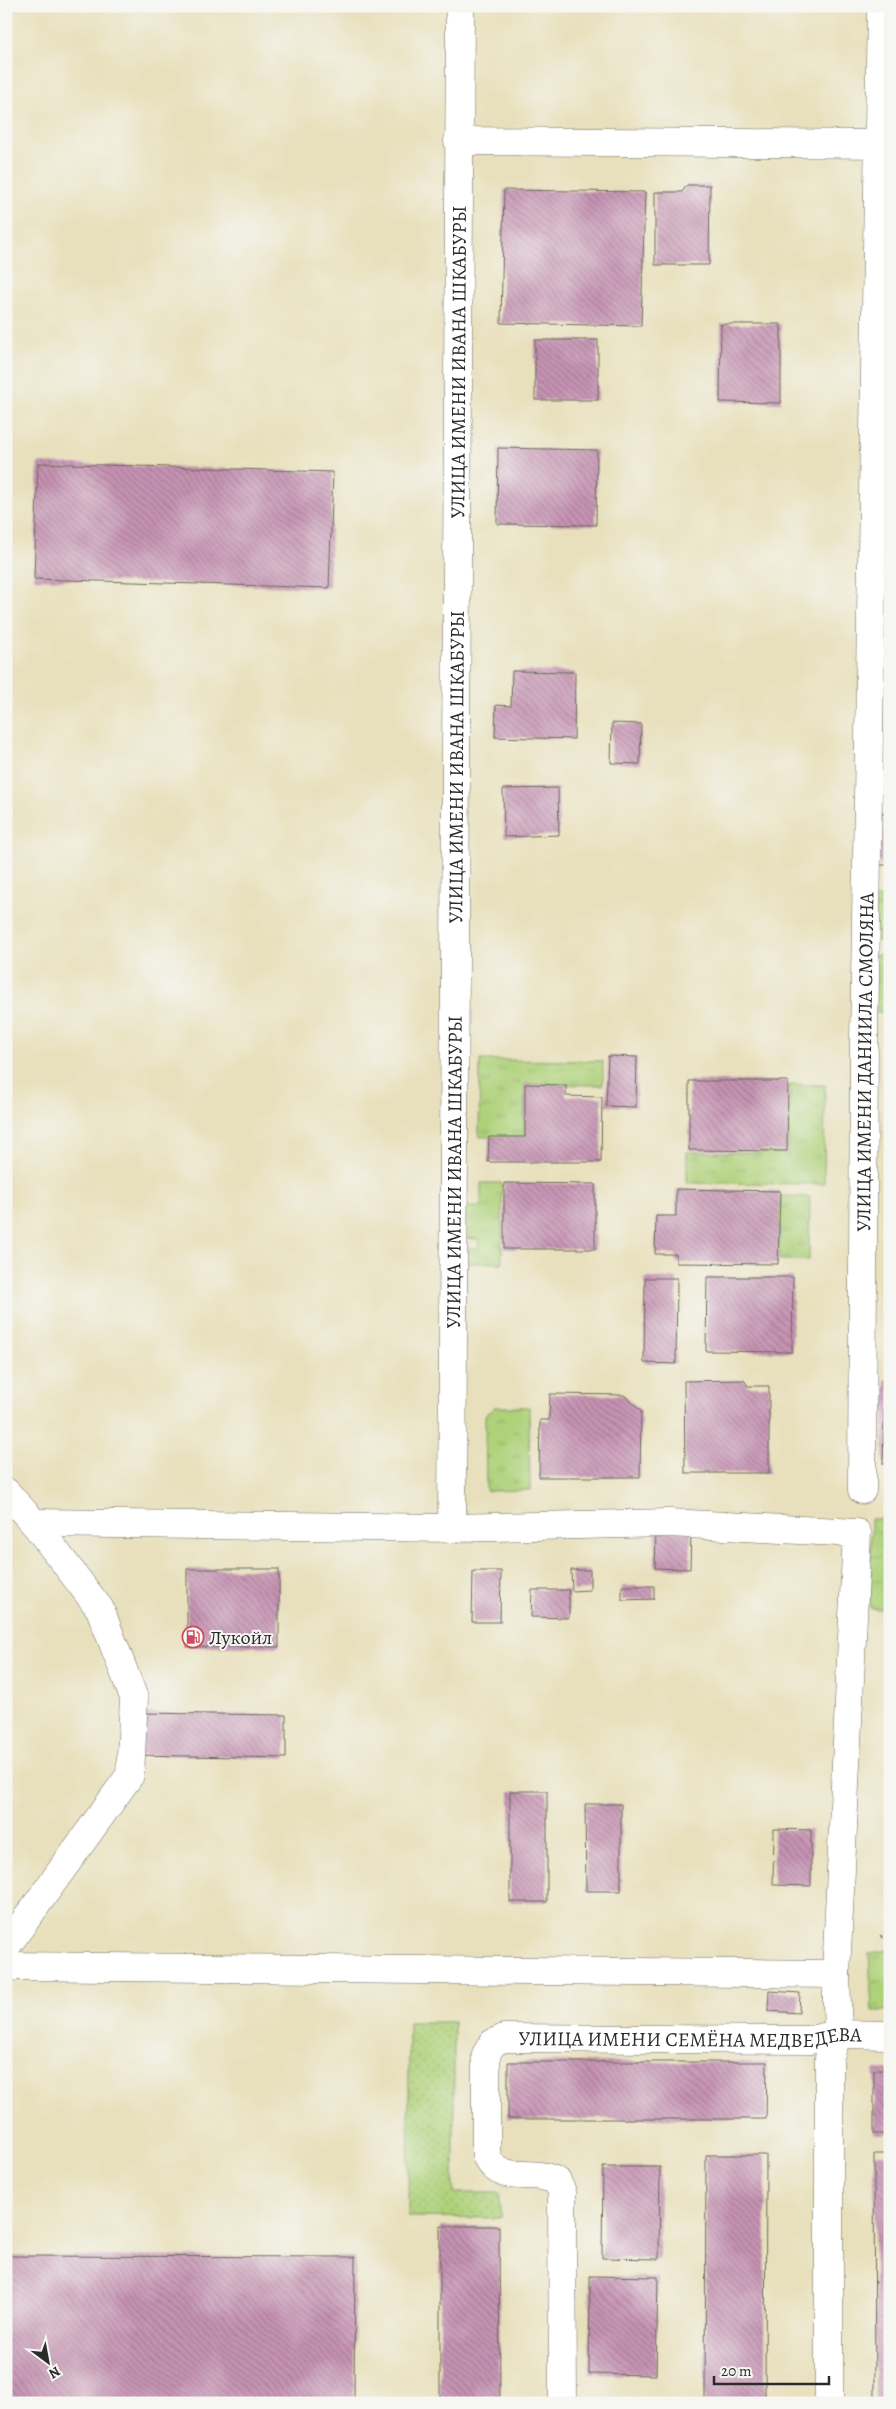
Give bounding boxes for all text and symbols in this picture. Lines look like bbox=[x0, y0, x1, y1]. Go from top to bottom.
street label: УЛИЦА ИМЕНИ ИВАНА ШКАБУРЫ bbox=[444, 206, 473, 518]
street label: УЛИЦА ИМЕНИ ИВАНА ШКАБУРЫ bbox=[442, 611, 471, 923]
street label: УЛИЦА ИМЕНИ ДАНИИЛА СМОЛЯНА bbox=[850, 892, 880, 1232]
street label: УЛИЦА ИМЕНИ ИВАНА ШКАБУРЫ bbox=[440, 1016, 469, 1328]
place label: Лукойл bbox=[209, 1624, 272, 1651]
fuel station icon: Лукойл bbox=[181, 1625, 205, 1649]
street label: УЛИЦА ИМЕНИ СЕМЁНА МЕДВЕДЕВА bbox=[518, 2021, 862, 2054]
north arrow bbox=[22, 2336, 72, 2386]
scale bar bbox=[714, 2354, 828, 2386]
text: 20 m bbox=[721, 2361, 752, 2381]
text: N bbox=[45, 2362, 64, 2383]

